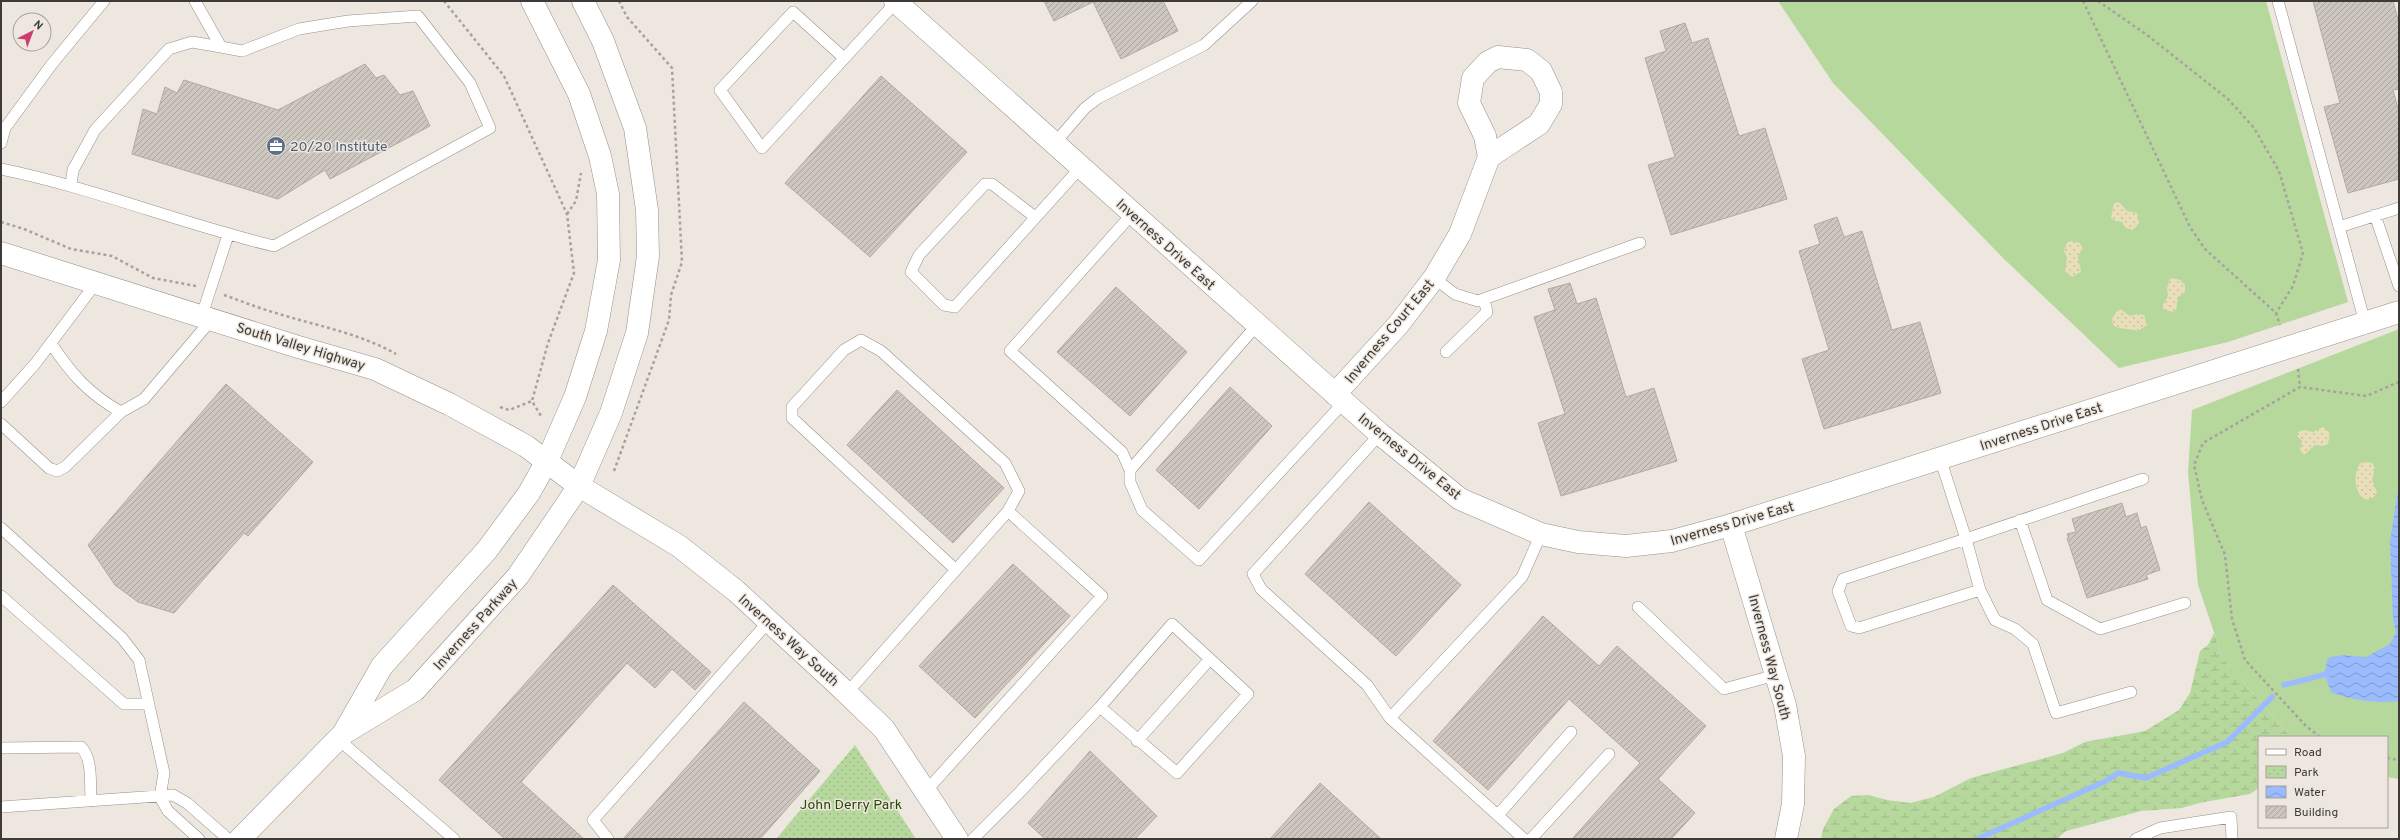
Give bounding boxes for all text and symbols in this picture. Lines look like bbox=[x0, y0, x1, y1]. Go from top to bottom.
north arrow bbox=[12, 12, 52, 52]
text: N bbox=[30, 17, 46, 33]
office icon: 20/20 Institute bbox=[265, 135, 287, 157]
place label: 20/20 Institute bbox=[290, 139, 388, 156]
street label: Inverness Drive East bbox=[1112, 196, 1218, 294]
street label: Inverness Court East bbox=[1342, 277, 1439, 387]
street label: South Valley Highway bbox=[234, 320, 367, 375]
street label: Inverness Drive East bbox=[1978, 400, 2105, 455]
street label: Inverness Drive East bbox=[1354, 410, 1464, 504]
street label: Inverness Drive East bbox=[1669, 499, 1796, 550]
street label: Inverness Parkway bbox=[431, 576, 522, 674]
street label: Inverness Way South bbox=[734, 591, 842, 691]
street label: Inverness Way South bbox=[1744, 593, 1794, 722]
legend bbox=[2258, 736, 2388, 828]
text: Road bbox=[2294, 745, 2322, 761]
text: Park bbox=[2294, 765, 2319, 781]
text: Water bbox=[2294, 785, 2326, 801]
park label: John Derry Park bbox=[800, 797, 902, 814]
text: Building bbox=[2294, 805, 2338, 821]

